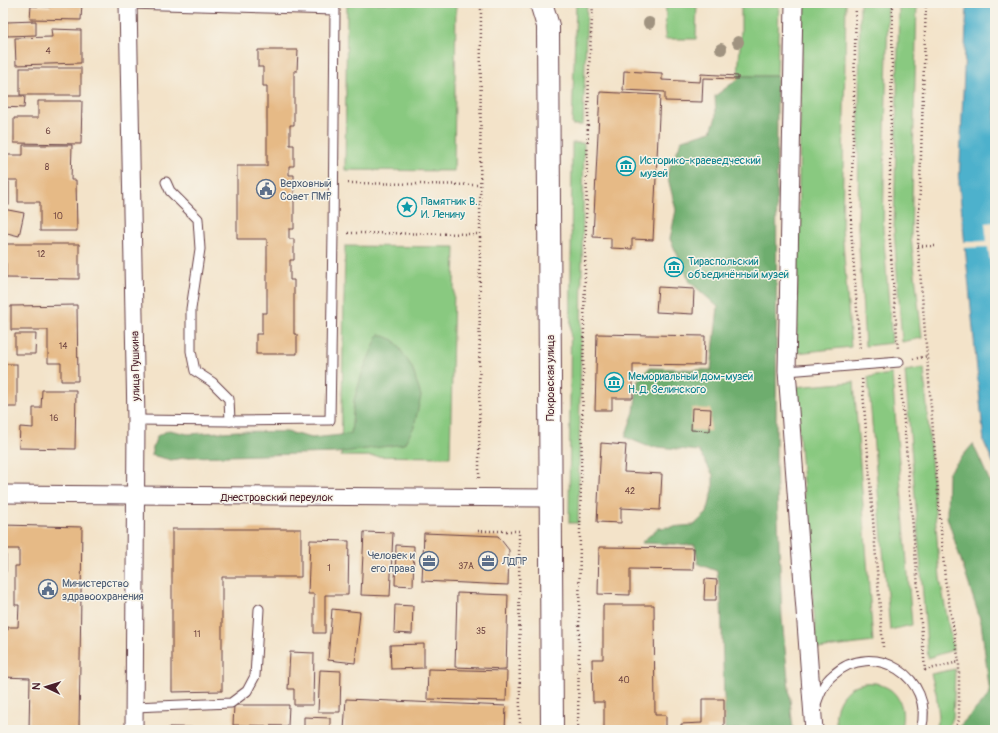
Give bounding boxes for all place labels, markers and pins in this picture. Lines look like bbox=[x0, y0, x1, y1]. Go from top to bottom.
place label: Историко-краеведческий музей bbox=[640, 154, 761, 180]
museum icon: Историко-краеведческий музей bbox=[615, 155, 637, 177]
place label: Верховный Совет ПМР bbox=[280, 177, 332, 203]
public building icon: Верховный Совет ПМР bbox=[255, 178, 277, 200]
place label: Памятник В. И. Ленину bbox=[421, 195, 478, 221]
place icon: Памятник В. И. Ленину bbox=[396, 196, 418, 218]
place label: Тираспольский объединённый музей bbox=[688, 255, 789, 281]
museum icon: Тираспольский объединённый музей bbox=[663, 256, 685, 278]
place label: Мемориальный дом-музей Н. Д. Зелинского bbox=[628, 370, 753, 396]
museum icon: Мемориальный дом-музей Н. Д. Зелинского bbox=[603, 371, 625, 393]
place label: Человек и его права bbox=[367, 549, 415, 575]
office icon: Человек и его права bbox=[418, 550, 440, 572]
office icon: ЛДПР bbox=[477, 550, 499, 572]
place label: ЛДПР bbox=[501, 555, 528, 568]
place label: Министерство здравоохранения bbox=[62, 577, 144, 603]
public building icon: Министерство здравоохранения bbox=[37, 578, 59, 600]

